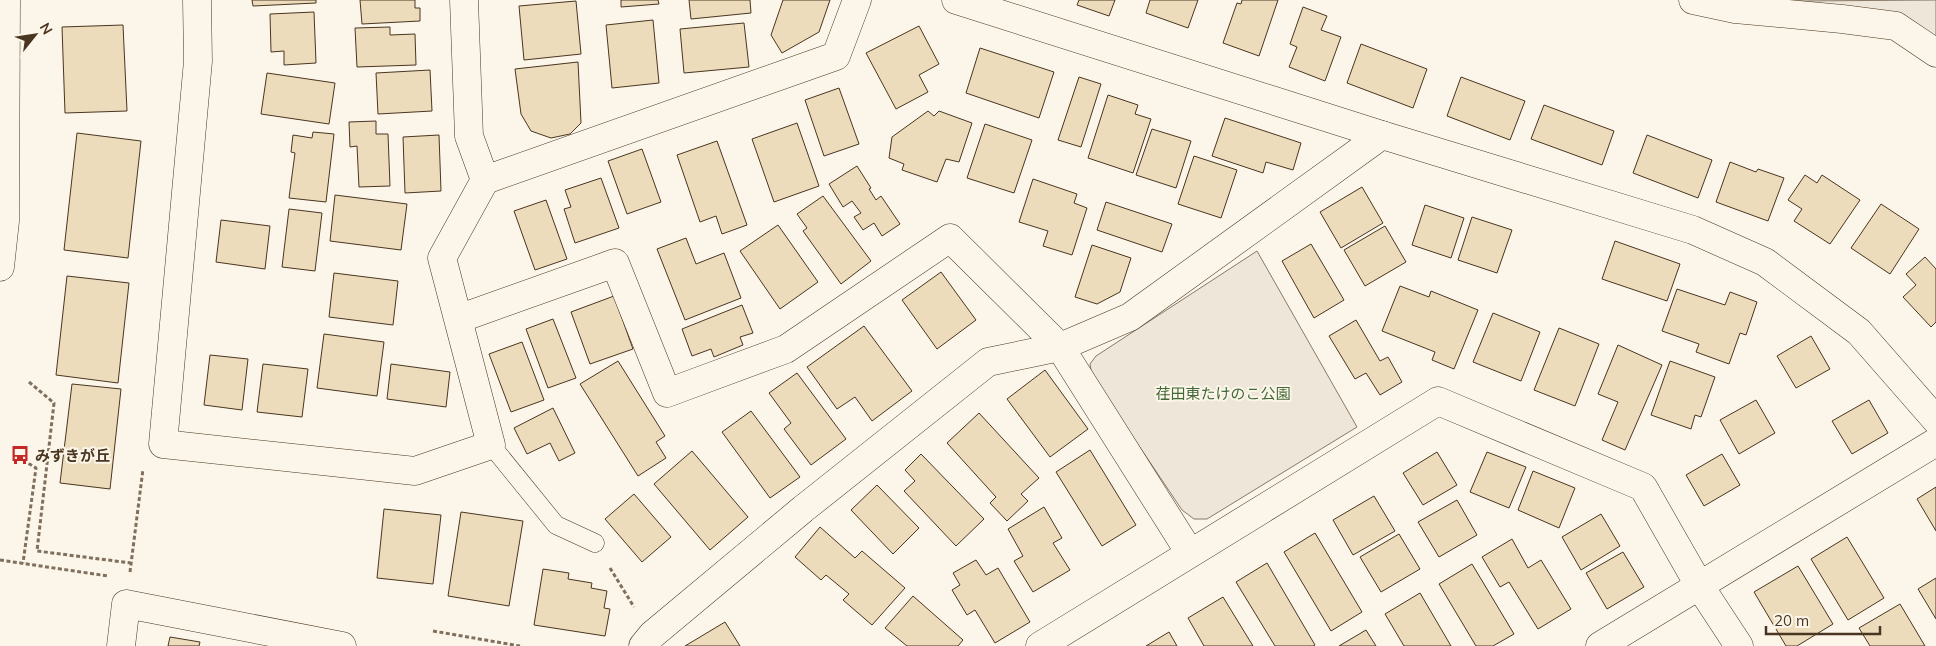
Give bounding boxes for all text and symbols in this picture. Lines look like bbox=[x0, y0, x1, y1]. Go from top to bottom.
north arrow bbox=[10, 10, 60, 60]
text: N bbox=[36, 19, 57, 38]
park label: 荏田東たけのこ公園 bbox=[1155, 384, 1291, 403]
bus stop icon: みずきが丘 bbox=[9, 444, 31, 466]
place label: みずきが丘 bbox=[35, 446, 110, 465]
scale bar bbox=[1766, 604, 1880, 636]
text: 20 m bbox=[1774, 611, 1809, 630]

